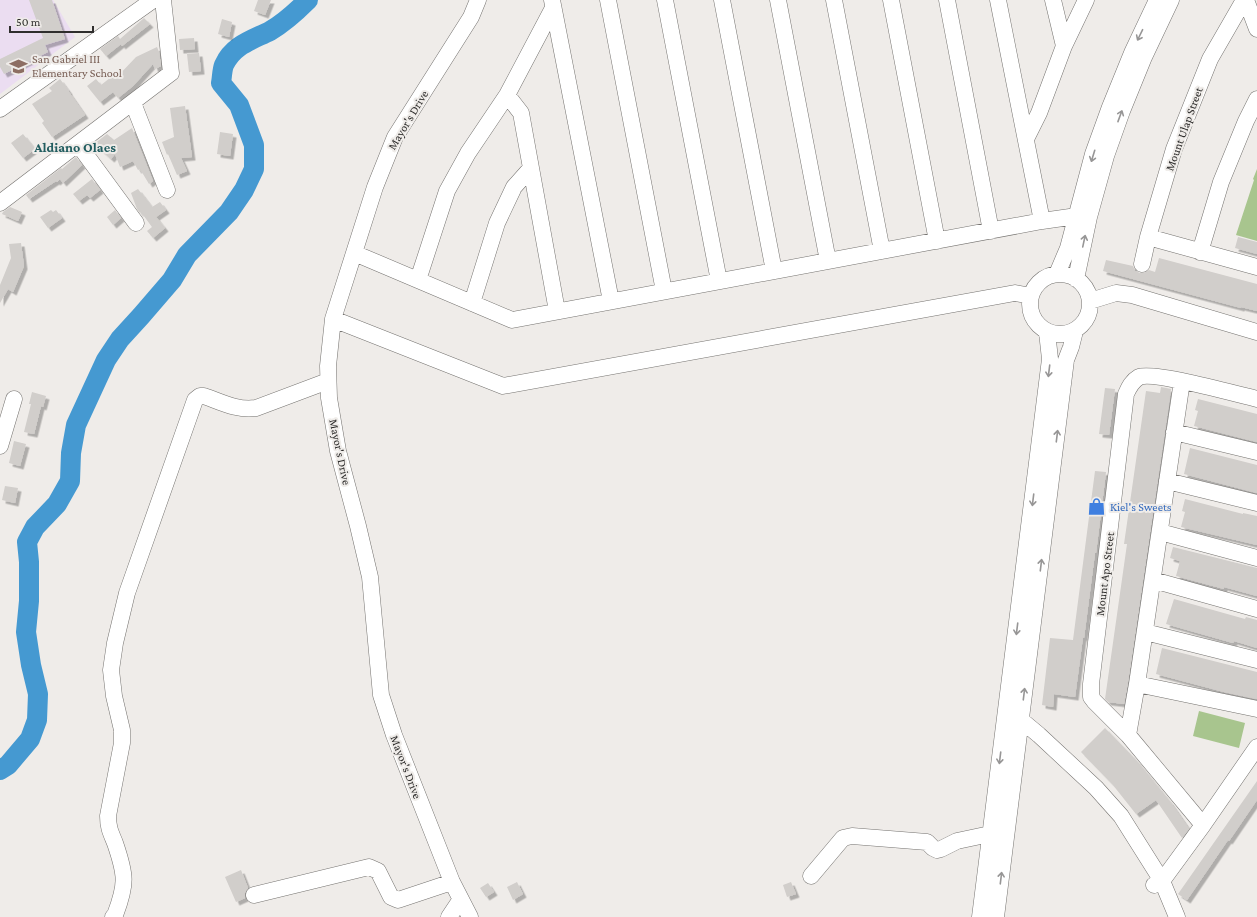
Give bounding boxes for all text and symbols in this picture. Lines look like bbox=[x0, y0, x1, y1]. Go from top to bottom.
scale bar bbox=[10, 8, 93, 34]
text: 50 m bbox=[16, 15, 41, 29]
one-way arrow bbox=[1136, 29, 1144, 41]
place label: San Gabriel III Elementary School bbox=[32, 52, 122, 80]
school or university icon: San Gabriel III Elementary School bbox=[9, 56, 29, 76]
street label: Mount Ulap Street bbox=[1162, 84, 1206, 173]
street label: Mayor's Drive bbox=[385, 88, 431, 152]
one-way arrow bbox=[1117, 110, 1125, 122]
district label: Aldiano Olaes bbox=[33, 139, 116, 155]
one-way arrow bbox=[1089, 149, 1096, 162]
one-way arrow bbox=[1081, 235, 1089, 248]
one-way arrow bbox=[1045, 364, 1053, 377]
street label: Mayor's Drive bbox=[326, 418, 354, 486]
one-way arrow bbox=[1053, 430, 1060, 443]
one-way arrow bbox=[1029, 493, 1037, 506]
shop icon: Kiel's Sweets bbox=[1087, 497, 1107, 517]
place label: Kiel's Sweets bbox=[1110, 500, 1172, 514]
street label: Mount Apo Street bbox=[1093, 530, 1117, 617]
one-way arrow bbox=[1037, 559, 1044, 572]
one-way arrow bbox=[1013, 622, 1021, 635]
one-way arrow bbox=[1021, 688, 1028, 701]
street label: Mayor's Drive bbox=[387, 733, 425, 801]
one-way arrow bbox=[996, 751, 1004, 764]
one-way arrow bbox=[997, 872, 1005, 885]

